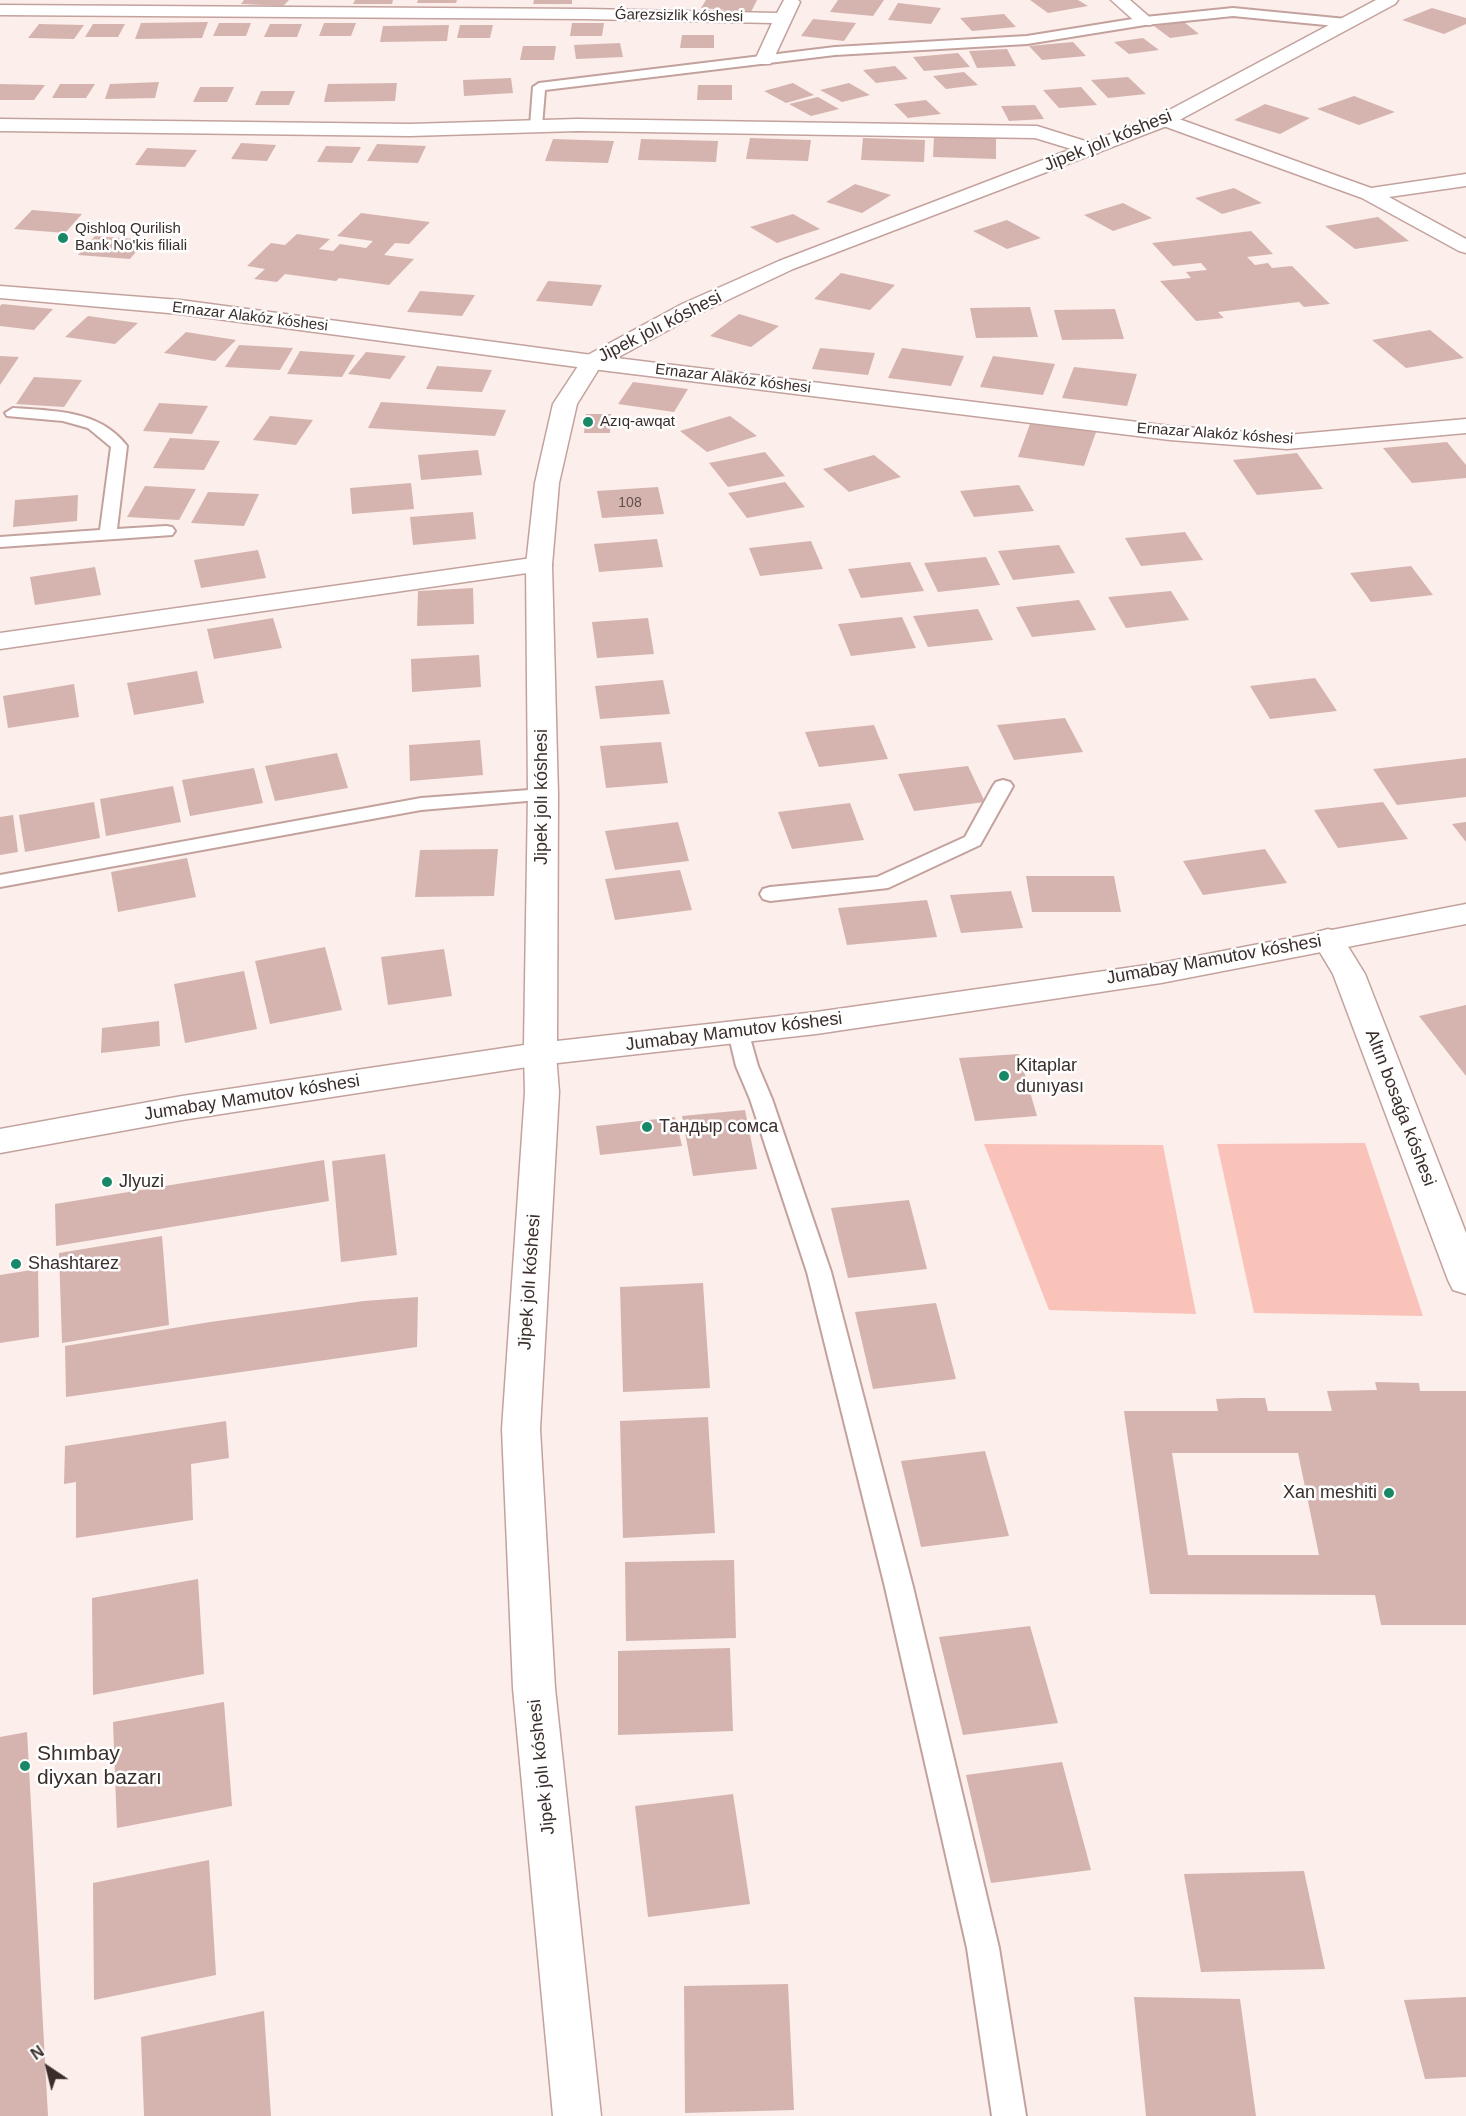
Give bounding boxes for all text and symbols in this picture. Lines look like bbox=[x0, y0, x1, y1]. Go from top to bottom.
street label: Ǵarezsizlik kóshesi bbox=[615, 6, 743, 26]
street label: Jipek jolı kóshesi bbox=[1041, 106, 1175, 176]
place label: Qishloq Qurilish Bank No'kis filiali bbox=[75, 220, 187, 255]
marker: Qishloq Qurilish Bank No'kis filiali bbox=[56, 231, 70, 245]
street label: Jipek jolı kóshesi bbox=[594, 286, 726, 368]
street label: Ernazar Alakóz kóshesi bbox=[171, 299, 329, 335]
street label: Ernazar Alakóz kóshesi bbox=[654, 361, 812, 397]
place label: Azıq-awqat bbox=[600, 413, 675, 431]
marker: Azıq-awqat bbox=[581, 415, 595, 429]
street label: Ernazar Alakóz kóshesi bbox=[1136, 420, 1294, 448]
house number: 108 bbox=[618, 495, 642, 511]
street label: Jipek jolı kóshesi bbox=[531, 729, 553, 865]
street label: Jumabay Mamutov kóshesi bbox=[1105, 930, 1323, 990]
street label: Jumabay Mamutov kóshesi bbox=[624, 1008, 844, 1056]
street label: Altın bosaǵa kóshesi bbox=[1360, 1027, 1440, 1189]
place label: Kitaplar dunıyası bbox=[1016, 1055, 1084, 1098]
marker: Kitaplar dunıyası bbox=[997, 1069, 1011, 1083]
street label: Jumabay Mamutov kóshesi bbox=[143, 1070, 361, 1126]
place label: Тандыр сомса bbox=[659, 1116, 778, 1138]
marker: Тандыр сомса bbox=[640, 1120, 654, 1134]
place label: Jlyuzi bbox=[119, 1171, 164, 1193]
marker: Jlyuzi bbox=[100, 1175, 114, 1189]
street label: Jipek jolı kóshesi bbox=[514, 1213, 546, 1351]
place label: Shashtarez bbox=[28, 1253, 119, 1275]
marker: Shashtarez bbox=[9, 1257, 23, 1271]
place label: Xan meshiti bbox=[1283, 1482, 1377, 1504]
marker: Xan meshiti bbox=[1382, 1486, 1396, 1500]
street label: Jipek jolı kóshesi bbox=[524, 1698, 560, 1836]
place label: Shımbay diyxan bazarı bbox=[37, 1741, 162, 1791]
marker: Shımbay diyxan bazarı bbox=[18, 1759, 32, 1773]
north arrow bbox=[18, 2038, 78, 2098]
text: N bbox=[28, 2043, 47, 2063]

